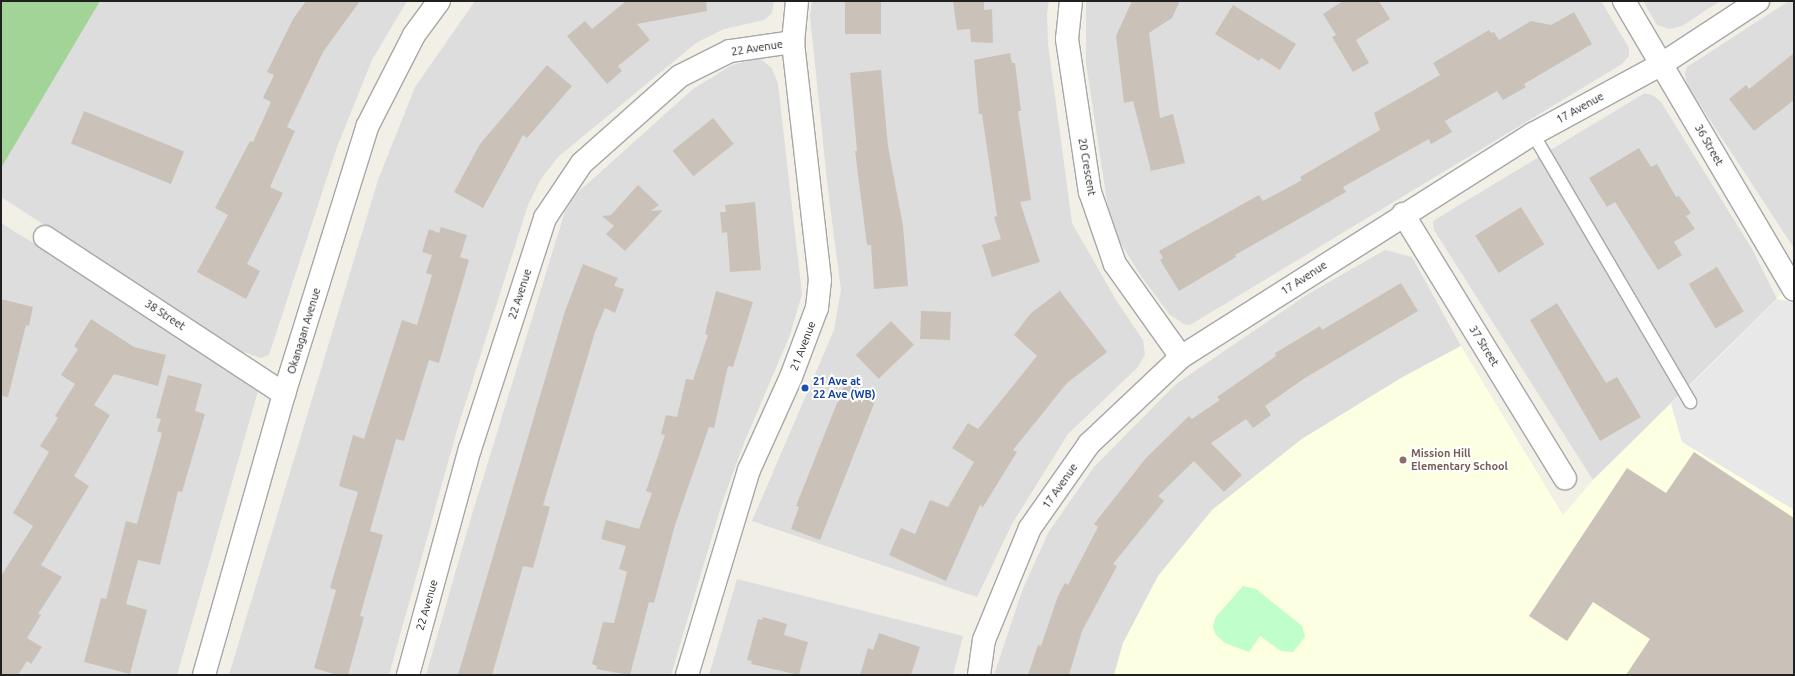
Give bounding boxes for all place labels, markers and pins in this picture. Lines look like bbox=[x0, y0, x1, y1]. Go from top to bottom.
place label: 21 Ave at 22 Ave (WB) bbox=[813, 375, 875, 401]
marker: 21 Ave at 22 Ave (WB) bbox=[800, 383, 810, 393]
place label: Mission Hill Elementary School bbox=[1411, 447, 1508, 473]
marker: Mission Hill Elementary School bbox=[1398, 455, 1408, 465]

